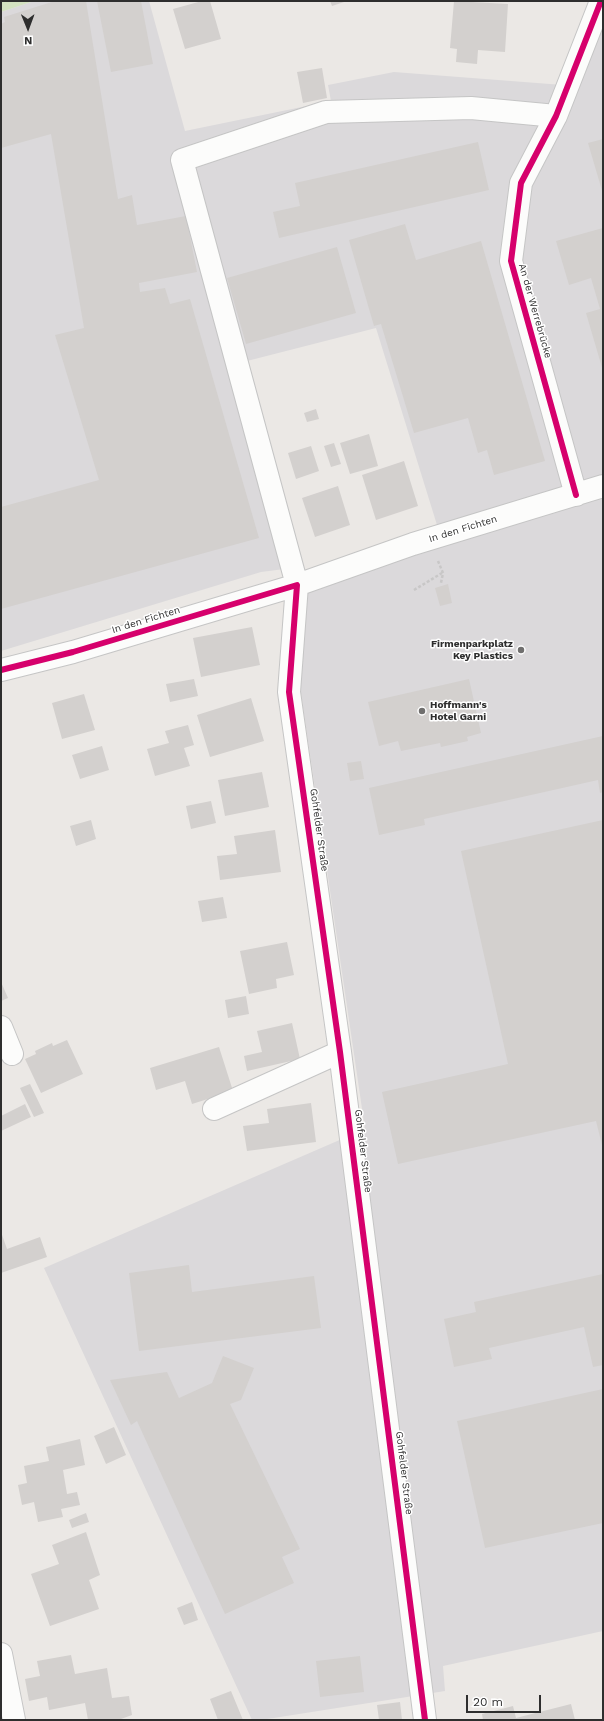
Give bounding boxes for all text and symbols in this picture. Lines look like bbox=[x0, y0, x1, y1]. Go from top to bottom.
north arrow bbox=[8, 8, 48, 48]
text: N bbox=[24, 34, 32, 47]
street label: An der Werrebrücke bbox=[516, 262, 554, 360]
street label: In den Fichten bbox=[427, 513, 499, 545]
street label: In den Fichten bbox=[110, 604, 182, 636]
place label: Firmenparkplatz Key Plastics bbox=[431, 638, 513, 662]
marker: Firmenparkplatz Key Plastics bbox=[516, 645, 526, 655]
place label: Hoffmann's Hotel Garni bbox=[430, 699, 487, 722]
marker: Hoffmann's Hotel Garni bbox=[417, 706, 427, 716]
street label: Gohfelder Straße bbox=[307, 788, 331, 872]
street label: Gohfelder Straße bbox=[352, 1109, 374, 1193]
street label: Gohfelder Straße bbox=[393, 1431, 415, 1515]
scale bar bbox=[468, 1687, 543, 1713]
text: 20 m bbox=[473, 1695, 503, 1709]

